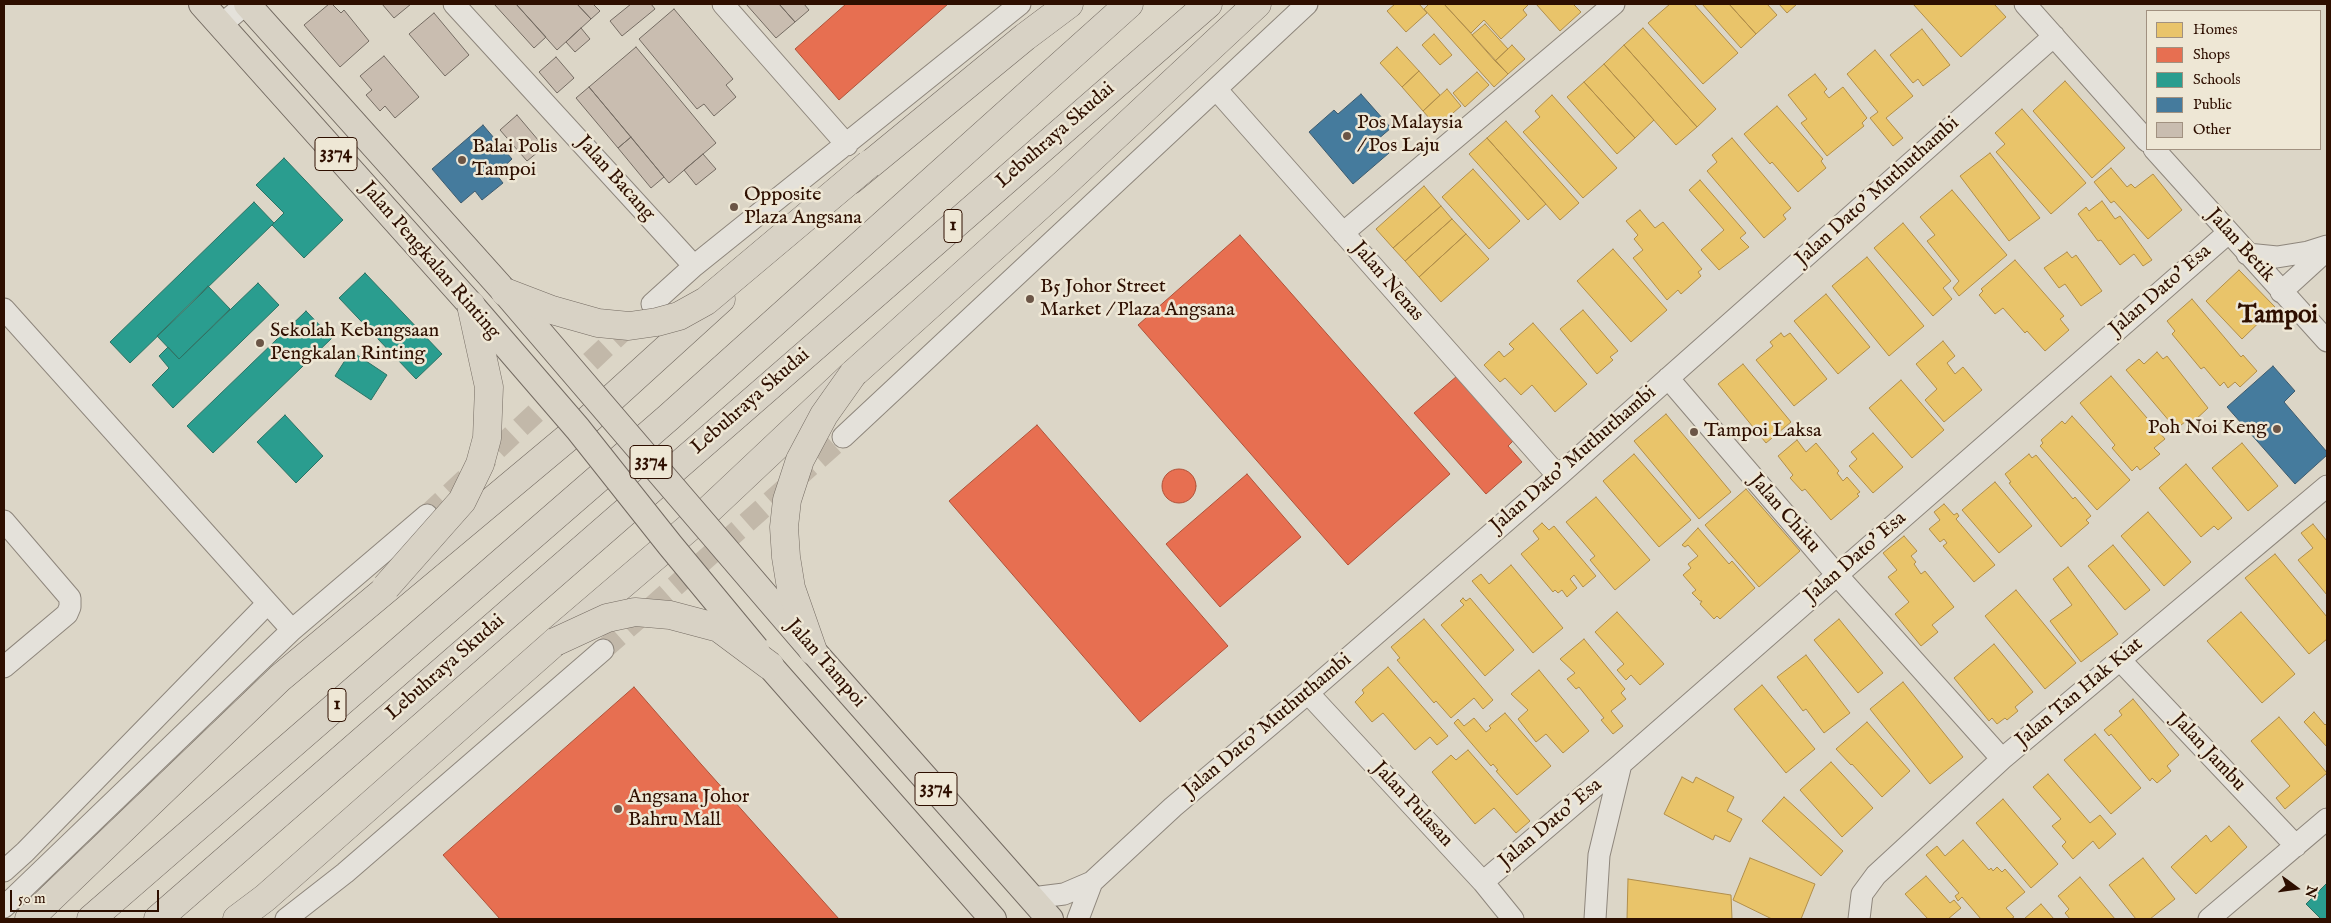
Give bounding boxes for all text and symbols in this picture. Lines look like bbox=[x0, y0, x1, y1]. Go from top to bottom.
legend bbox=[2146, 10, 2321, 150]
text: Homes bbox=[2193, 20, 2237, 39]
text: Shops bbox=[2193, 45, 2230, 64]
text: Schools bbox=[2193, 70, 2241, 89]
street label: Lebuhraya Skudai bbox=[992, 78, 1120, 194]
text: Public bbox=[2193, 95, 2232, 114]
place label: Pos Malaysia / Pos Laju bbox=[1357, 112, 1463, 159]
street label: Jalan Dato' Muthuthambi bbox=[1791, 112, 1965, 272]
text: Other bbox=[2193, 120, 2231, 139]
marker: Pos Malaysia / Pos Laju bbox=[1341, 130, 1353, 142]
street label: Jalan Bacang bbox=[571, 132, 659, 226]
place label: Balai Polis Tampoi bbox=[472, 136, 557, 183]
road number: 3374 bbox=[315, 138, 357, 170]
marker: Balai Polis Tampoi bbox=[456, 154, 468, 166]
street label: Jalan Pengkalan Rinting bbox=[355, 177, 505, 345]
place label: Opposite Plaza Angsana bbox=[744, 184, 862, 231]
marker: Opposite Plaza Angsana bbox=[728, 201, 740, 213]
street label: Jalan Betik bbox=[2201, 204, 2279, 288]
road number: 1 bbox=[944, 210, 962, 242]
street label: Jalan Nenas bbox=[1346, 237, 1428, 327]
street label: Jalan Dato' Esa bbox=[2105, 240, 2217, 342]
place label: B5 Johor Street Market / Plaza Angsana bbox=[1040, 276, 1235, 323]
marker: B5 Johor Street Market / Plaza Angsana bbox=[1024, 293, 1036, 305]
district label: Tampoi bbox=[2238, 302, 2318, 332]
place label: Sekolah Kebangsaan Pengkalan Rinting bbox=[270, 320, 439, 367]
marker: Sekolah Kebangsaan Pengkalan Rinting bbox=[254, 337, 266, 349]
street label: Lebuhraya Skudai bbox=[687, 344, 815, 460]
street label: Jalan Dato' Muthuthambi bbox=[1486, 381, 1662, 539]
place label: Poh Noi Keng bbox=[2148, 417, 2267, 441]
place label: Tampoi Laksa bbox=[1704, 420, 1822, 444]
marker: Poh Noi Keng bbox=[2271, 423, 2283, 435]
marker: Tampoi Laksa bbox=[1688, 426, 1700, 438]
road number: 3374 bbox=[630, 446, 672, 478]
street label: Jalan Chiku bbox=[1743, 470, 1825, 558]
street label: Jalan Dato' Esa bbox=[1800, 507, 1912, 609]
street label: Lebuhraya Skudai bbox=[382, 610, 510, 726]
street label: Jalan Tampoi bbox=[780, 615, 870, 713]
street label: Jalan Tan Hak Kiat bbox=[2012, 633, 2148, 753]
street label: Jalan Dato' Muthuthambi bbox=[1179, 649, 1357, 803]
road number: 1 bbox=[328, 688, 346, 722]
street label: Jalan Jambu bbox=[2166, 709, 2250, 797]
street label: Jalan Pulasan bbox=[1366, 757, 1458, 853]
road number: 3374 bbox=[915, 772, 957, 806]
street label: Jalan Dato' Esa bbox=[1495, 774, 1607, 874]
place label: Angsana Johor Bahru Mall bbox=[628, 786, 749, 833]
marker: Angsana Johor Bahru Mall bbox=[612, 803, 624, 815]
north arrow bbox=[2271, 863, 2321, 913]
scale bar bbox=[12, 880, 161, 912]
text: N bbox=[2300, 884, 2321, 900]
text: 50 m bbox=[18, 889, 46, 908]

